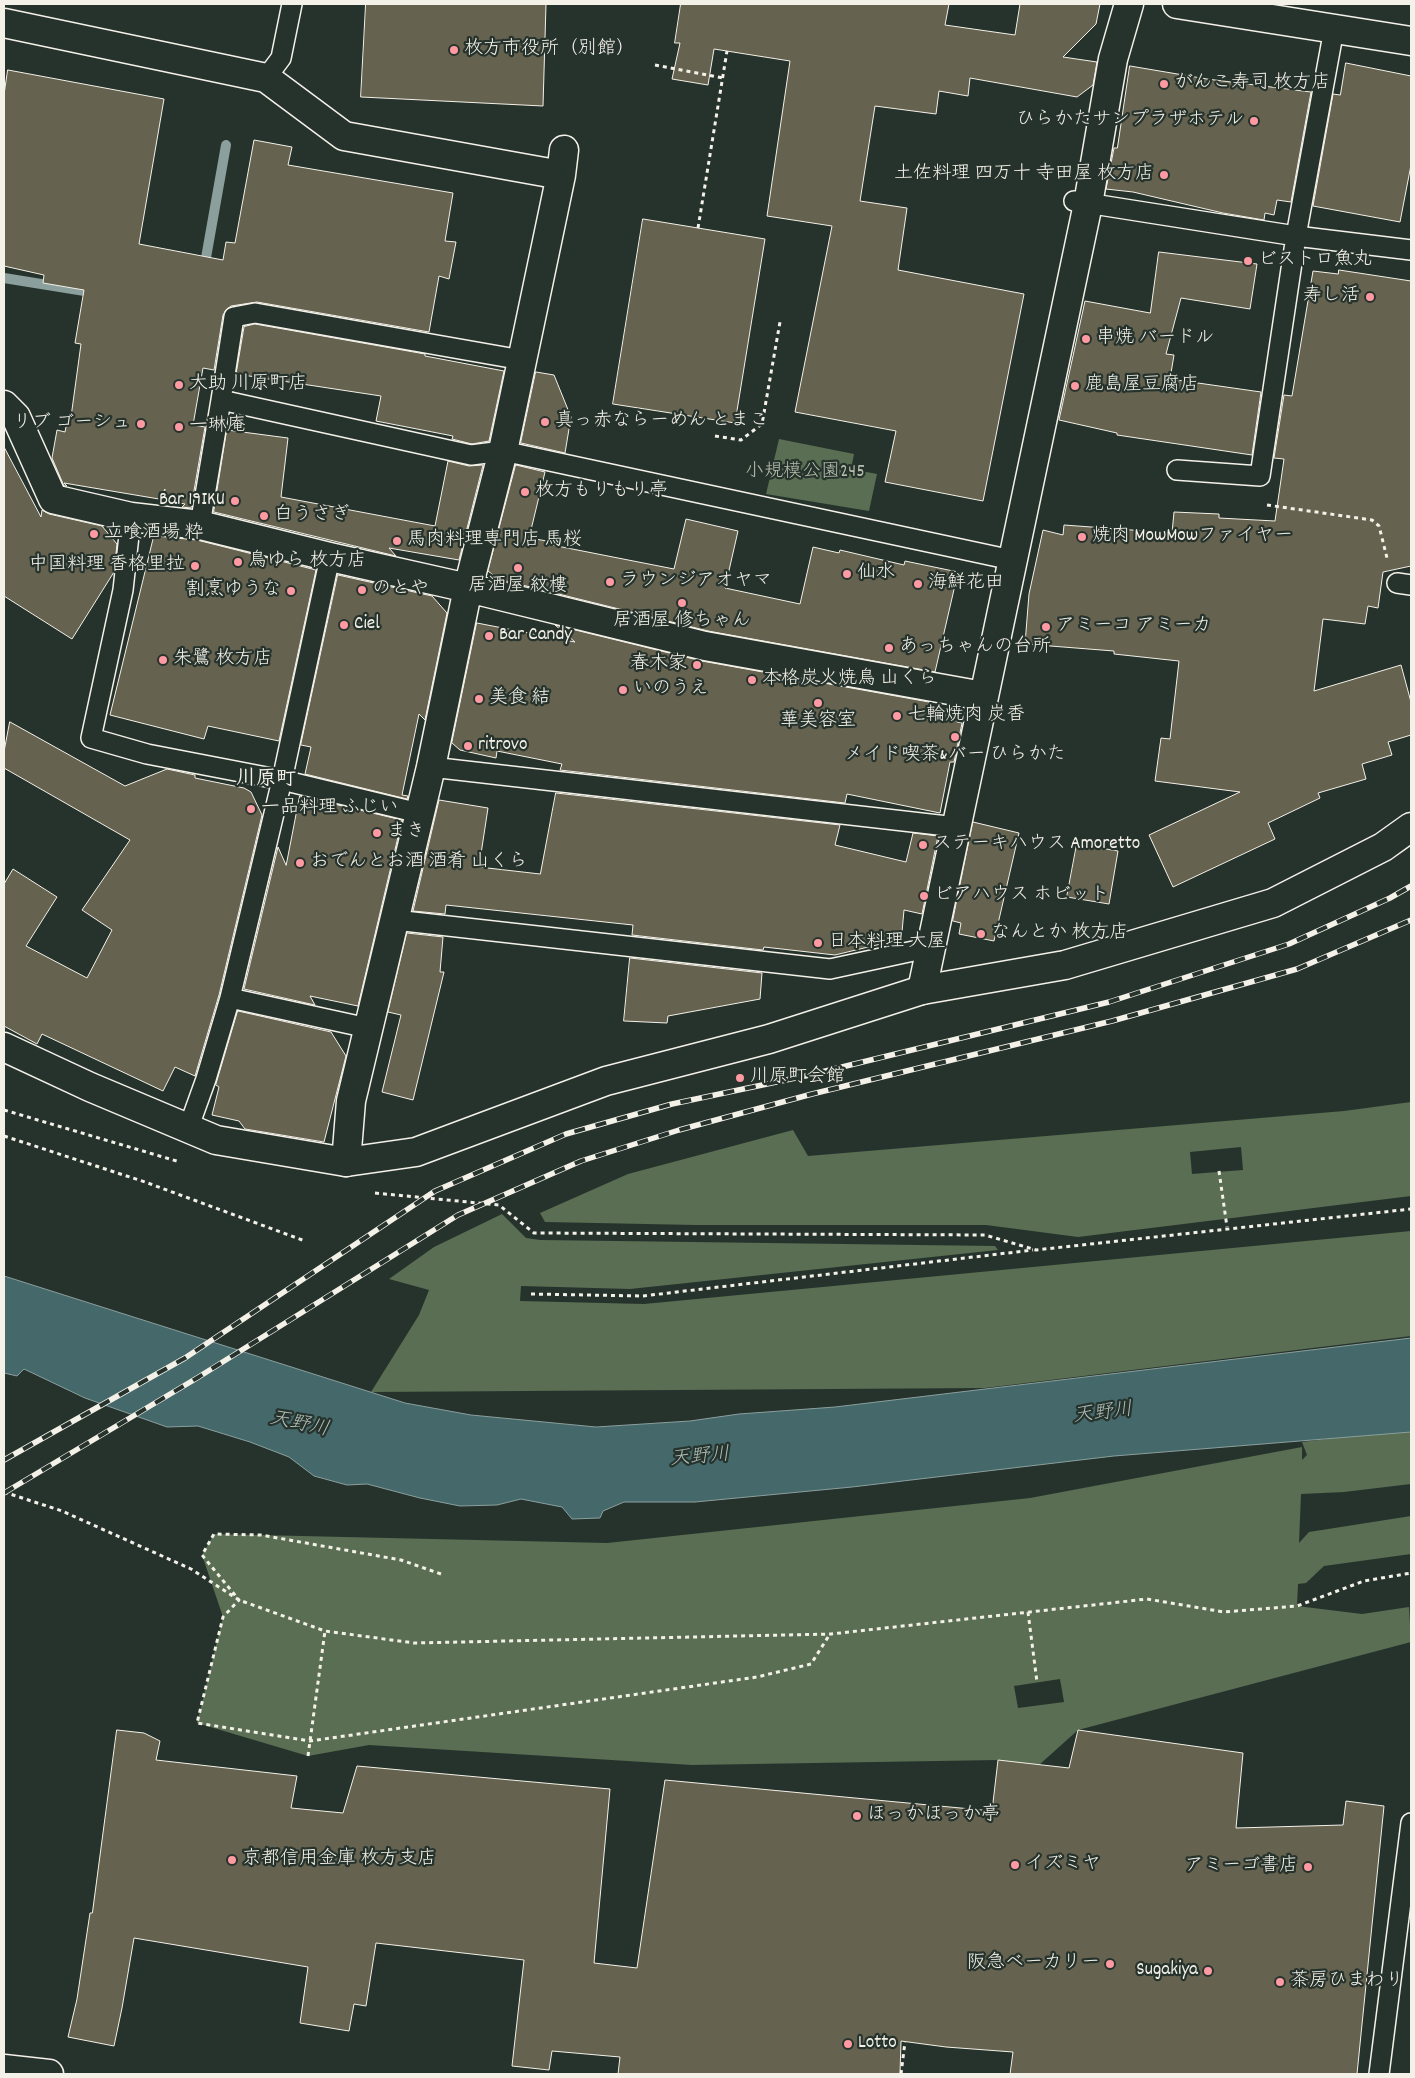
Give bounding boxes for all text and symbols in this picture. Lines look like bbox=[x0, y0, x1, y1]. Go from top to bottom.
place label: 枚方市役所（別館） bbox=[464, 39, 635, 61]
marker: 枚方市役所（別館） bbox=[448, 44, 460, 56]
place label: がんこ寿司 枚方店 bbox=[1174, 73, 1330, 95]
marker: がんこ寿司 枚方店 bbox=[1158, 78, 1170, 90]
place label: ひらかたサンプラザホテル bbox=[1016, 110, 1244, 132]
marker: ひらかたサンプラザホテル bbox=[1248, 115, 1260, 127]
place label: 土佐料理 四万十 寺田屋 枚方店 bbox=[894, 164, 1154, 186]
marker: 土佐料理 四万十 寺田屋 枚方店 bbox=[1158, 169, 1170, 181]
place label: ビストロ魚丸 bbox=[1258, 250, 1372, 272]
marker: ビストロ魚丸 bbox=[1242, 255, 1254, 267]
place label: 寿し活 bbox=[1303, 286, 1360, 308]
marker: 寿し活 bbox=[1364, 291, 1376, 303]
place label: 串焼 バードル bbox=[1096, 328, 1214, 350]
marker: 串焼 バードル bbox=[1080, 333, 1092, 345]
place label: 大助 川原町店 bbox=[189, 374, 307, 396]
place label: 鹿島屋豆腐店 bbox=[1085, 375, 1199, 397]
marker: 大助 川原町店 bbox=[173, 379, 185, 391]
marker: 鹿島屋豆腐店 bbox=[1069, 380, 1081, 392]
place label: 真っ赤ならーめん とまこ bbox=[555, 411, 768, 433]
place label: リブ ゴーシュ bbox=[13, 413, 131, 435]
place label: 一琳庵 bbox=[189, 416, 246, 438]
marker: 真っ赤ならーめん とまこ bbox=[539, 416, 551, 428]
marker: リブ ゴーシュ bbox=[135, 418, 147, 430]
marker: 一琳庵 bbox=[173, 421, 185, 433]
park label: 小規模公園245 bbox=[745, 462, 865, 484]
place label: 枚方もりもり亭 bbox=[535, 481, 668, 503]
marker: 枚方もりもり亭 bbox=[519, 486, 531, 498]
place label: Bar 19IKU bbox=[159, 490, 225, 512]
marker: Bar 19IKU bbox=[229, 495, 241, 507]
place label: 白うさぎ bbox=[274, 505, 350, 527]
marker: 白うさぎ bbox=[258, 510, 270, 522]
place label: 立喰酒場 粋 bbox=[104, 523, 203, 545]
place label: 焼肉 MowMowファイヤー bbox=[1092, 526, 1293, 548]
marker: 立喰酒場 粋 bbox=[88, 528, 100, 540]
place label: 馬肉料理専門店 馬桜 bbox=[407, 530, 582, 552]
marker: 焼肉 MowMowファイヤー bbox=[1076, 531, 1088, 543]
marker: 馬肉料理専門店 馬桜 bbox=[391, 535, 403, 547]
place label: 鳥ゆら 枚方店 bbox=[248, 551, 366, 573]
place label: 中国料理 香格里拉 bbox=[29, 555, 185, 577]
marker: 鳥ゆら 枚方店 bbox=[232, 556, 244, 568]
marker: 中国料理 香格里拉 bbox=[189, 560, 201, 572]
marker: 居酒屋 紋樓 bbox=[512, 562, 524, 574]
place label: 仙水 bbox=[857, 563, 895, 585]
marker: 仙水 bbox=[841, 568, 853, 580]
place label: ラウンジアオヤマ bbox=[620, 571, 772, 593]
place label: 海鮮花田 bbox=[928, 573, 1004, 595]
place label: 居酒屋 紋樓 bbox=[468, 576, 568, 598]
marker: ラウンジアオヤマ bbox=[604, 576, 616, 588]
marker: 海鮮花田 bbox=[912, 578, 924, 590]
place label: のとや bbox=[372, 579, 429, 601]
place label: 割烹ゆうな bbox=[186, 580, 281, 602]
marker: のとや bbox=[356, 584, 368, 596]
marker: 割烹ゆうな bbox=[285, 585, 297, 597]
marker: 居酒屋 修ちゃん bbox=[676, 597, 688, 609]
place label: 居酒屋 修ちゃん bbox=[613, 611, 751, 633]
place label: Ciel bbox=[354, 614, 380, 636]
place label: アミーコ アミーカ bbox=[1056, 616, 1212, 638]
marker: Ciel bbox=[338, 619, 350, 631]
marker: アミーコ アミーカ bbox=[1040, 621, 1052, 633]
place label: Bar Candy bbox=[499, 625, 572, 647]
marker: Bar Candy bbox=[483, 630, 495, 642]
place label: あっちゃんの台所 bbox=[899, 637, 1051, 659]
marker: あっちゃんの台所 bbox=[883, 642, 895, 654]
place label: 朱鷺 枚方店 bbox=[173, 649, 272, 671]
marker: 朱鷺 枚方店 bbox=[157, 654, 169, 666]
place label: 春木家 bbox=[630, 654, 687, 676]
marker: 春木家 bbox=[691, 659, 703, 671]
place label: 本格炭火焼鳥 山くら bbox=[762, 669, 937, 691]
marker: 本格炭火焼鳥 山くら bbox=[746, 674, 758, 686]
place label: いのうえ bbox=[633, 679, 709, 701]
marker: いのうえ bbox=[617, 684, 629, 696]
place label: 美食 結 bbox=[489, 688, 550, 710]
marker: 美食 結 bbox=[473, 693, 485, 705]
marker: 華美容室 bbox=[812, 697, 824, 709]
place label: 七輪焼肉 炭香 bbox=[907, 705, 1025, 727]
marker: 七輪焼肉 炭香 bbox=[891, 710, 903, 722]
place label: 華美容室 bbox=[780, 711, 856, 733]
marker: メイド喫茶&バー ひらかた bbox=[949, 731, 961, 743]
place label: ritrovo bbox=[478, 735, 527, 757]
marker: ritrovo bbox=[462, 740, 474, 752]
place label: メイド喫茶&バー ひらかた bbox=[844, 745, 1066, 767]
district label: 川原町 bbox=[236, 769, 296, 793]
place label: 一品料理 ふじい bbox=[261, 798, 398, 820]
marker: 一品料理 ふじい bbox=[245, 803, 257, 815]
place label: まき bbox=[387, 822, 425, 844]
marker: まき bbox=[371, 827, 383, 839]
place label: ステーキハウス Amoretto bbox=[933, 834, 1140, 856]
marker: ステーキハウス Amoretto bbox=[917, 839, 929, 851]
place label: おでんとお酒 酒肴 山くら bbox=[310, 852, 528, 874]
marker: おでんとお酒 酒肴 山くら bbox=[294, 857, 306, 869]
place label: ビアハウス ホビット bbox=[934, 885, 1109, 907]
marker: ビアハウス ホビット bbox=[918, 890, 930, 902]
place label: なんとか 枚方店 bbox=[991, 923, 1128, 945]
marker: なんとか 枚方店 bbox=[975, 928, 987, 940]
place label: 日本料理 大屋 bbox=[828, 932, 946, 954]
marker: 日本料理 大屋 bbox=[812, 937, 824, 949]
place label: 川原町会館 bbox=[750, 1067, 845, 1089]
marker: 川原町会館 bbox=[734, 1072, 746, 1084]
water label: 天野川 bbox=[1072, 1399, 1134, 1431]
water label: 天野川 bbox=[267, 1408, 331, 1444]
water label: 天野川 bbox=[669, 1444, 731, 1474]
place label: ほっかほっか亭 bbox=[867, 1805, 1000, 1827]
marker: ほっかほっか亭 bbox=[851, 1810, 863, 1822]
place label: 京都信用金庫 枚方支店 bbox=[242, 1849, 436, 1871]
marker: 京都信用金庫 枚方支店 bbox=[226, 1854, 238, 1866]
place label: イズミヤ bbox=[1025, 1854, 1101, 1876]
place label: アミーゴ書店 bbox=[1184, 1856, 1298, 1878]
marker: イズミヤ bbox=[1009, 1859, 1021, 1871]
marker: アミーゴ書店 bbox=[1302, 1861, 1314, 1873]
place label: 阪急ベーカリー bbox=[967, 1953, 1100, 1975]
marker: 阪急ベーカリー bbox=[1104, 1958, 1116, 1970]
place label: Sugakiya bbox=[1136, 1960, 1198, 1982]
marker: Sugakiya bbox=[1202, 1965, 1214, 1977]
place label: 茶房ひまわり bbox=[1290, 1971, 1404, 1993]
marker: 茶房ひまわり bbox=[1274, 1976, 1286, 1988]
place label: Lotto bbox=[858, 2033, 897, 2055]
marker: Lotto bbox=[842, 2038, 854, 2050]

